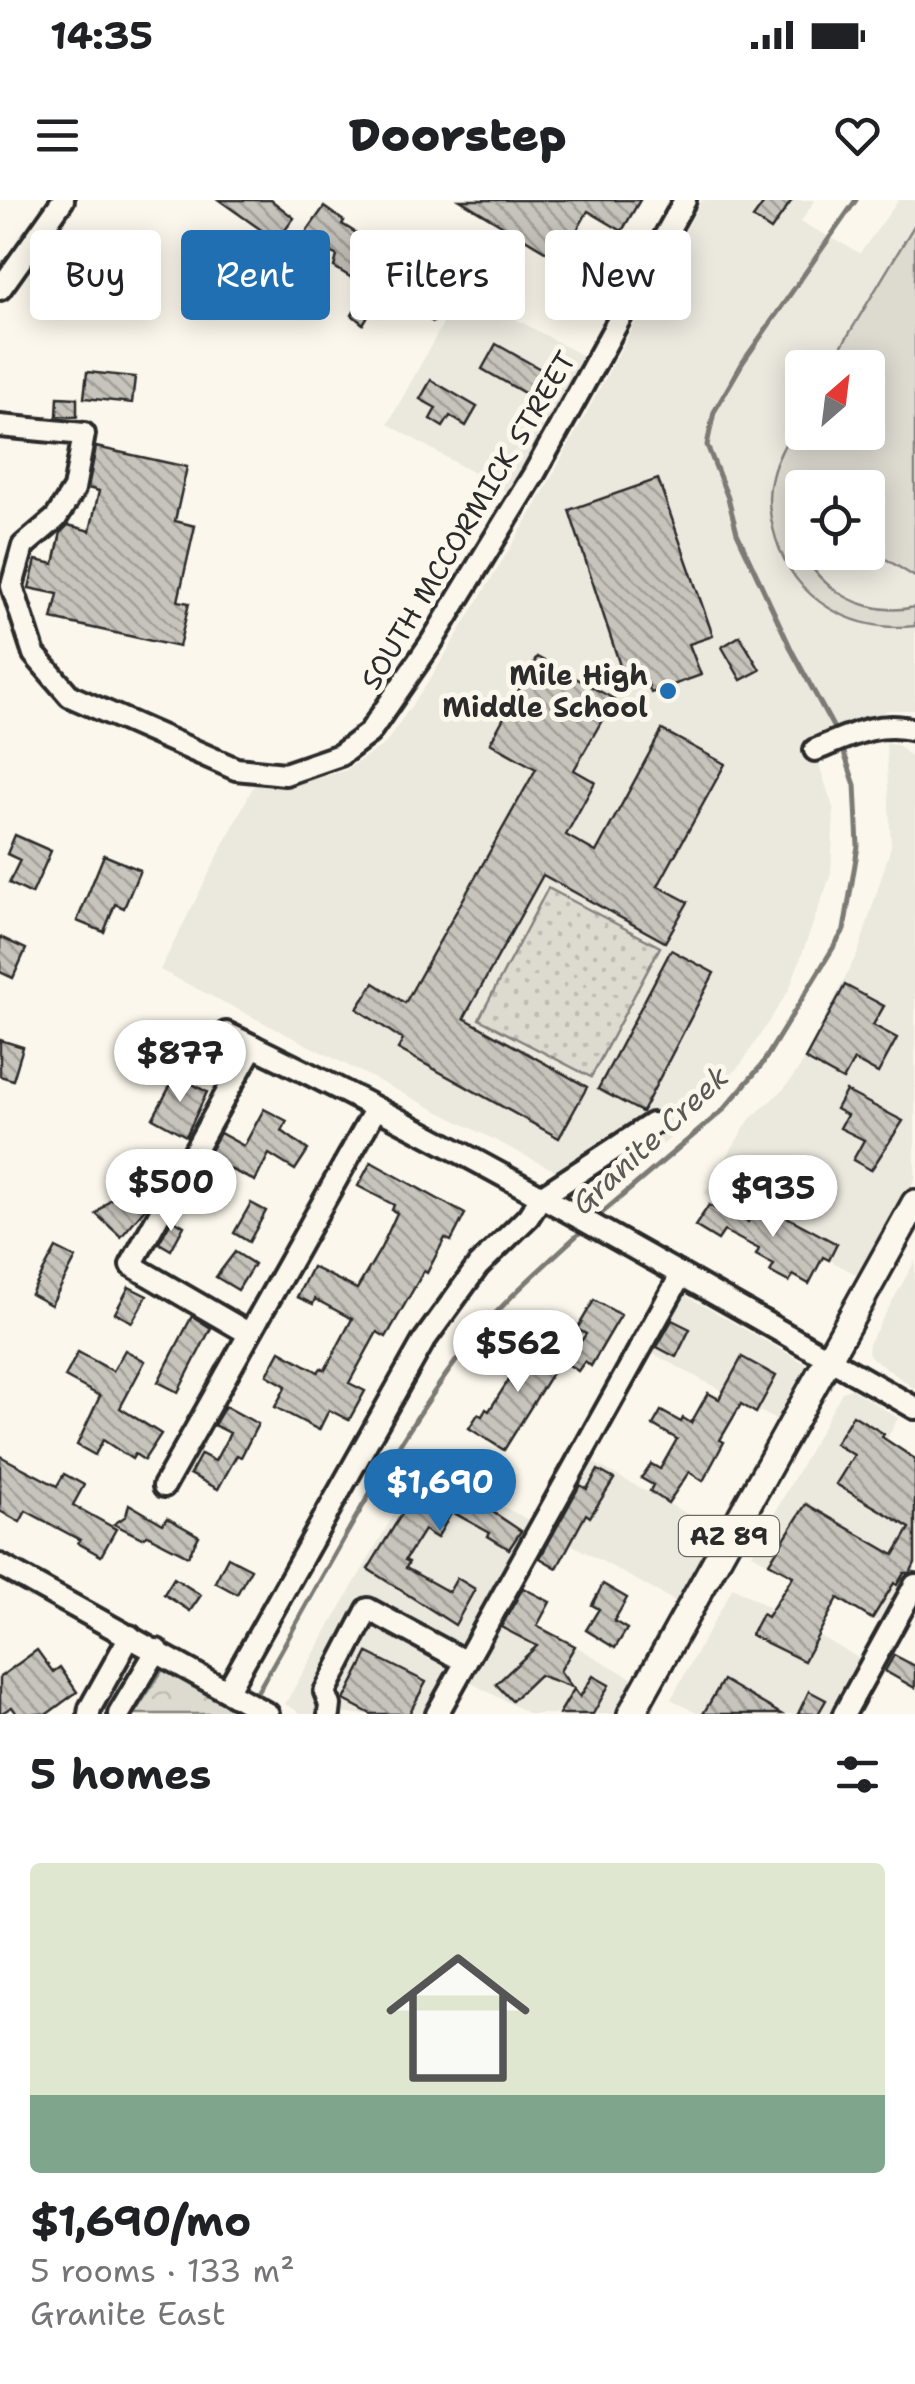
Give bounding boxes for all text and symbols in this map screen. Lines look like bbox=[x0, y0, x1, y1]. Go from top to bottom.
text: 14:35 bbox=[50, 10, 153, 61]
text: Doorstep bbox=[348, 105, 567, 165]
icon: menu bbox=[30, 108, 85, 163]
icon: heart bbox=[830, 108, 885, 163]
chip: Buy bbox=[30, 230, 161, 320]
chip: Rent bbox=[181, 230, 330, 320]
chip: Filters bbox=[350, 230, 525, 320]
chip: New bbox=[545, 230, 691, 320]
street label: SOUTH MCCORMICK STREET bbox=[352, 344, 584, 696]
north arrow bbox=[785, 350, 885, 450]
map controls bbox=[785, 350, 885, 570]
button: locate bbox=[785, 470, 885, 570]
place label: Mile High Middle School bbox=[442, 656, 648, 726]
marker: Mile High Middle School bbox=[657, 680, 679, 702]
pin: $877 bbox=[121, 1020, 239, 1105]
text: $877 bbox=[136, 1031, 224, 1074]
water label: Granite Creek bbox=[562, 1056, 738, 1224]
pin: $500 bbox=[112, 1149, 230, 1234]
pin: $935 bbox=[714, 1155, 832, 1240]
text: $500 bbox=[128, 1160, 214, 1203]
text: $935 bbox=[730, 1166, 816, 1209]
pin: $562 bbox=[459, 1310, 577, 1395]
text: $562 bbox=[475, 1321, 561, 1364]
pin: $1,690 bbox=[359, 1449, 521, 1534]
text: $1,690 bbox=[386, 1460, 494, 1503]
road number: AZ 89 bbox=[679, 1516, 779, 1556]
text: 5 homes bbox=[30, 1746, 211, 1802]
icon: filters bbox=[830, 1747, 885, 1802]
icon: home bbox=[368, 1928, 548, 2108]
text: $1,690/mo bbox=[30, 2193, 251, 2249]
text: 5 rooms · 133 m² bbox=[30, 2249, 295, 2292]
text: Granite East bbox=[30, 2292, 226, 2335]

